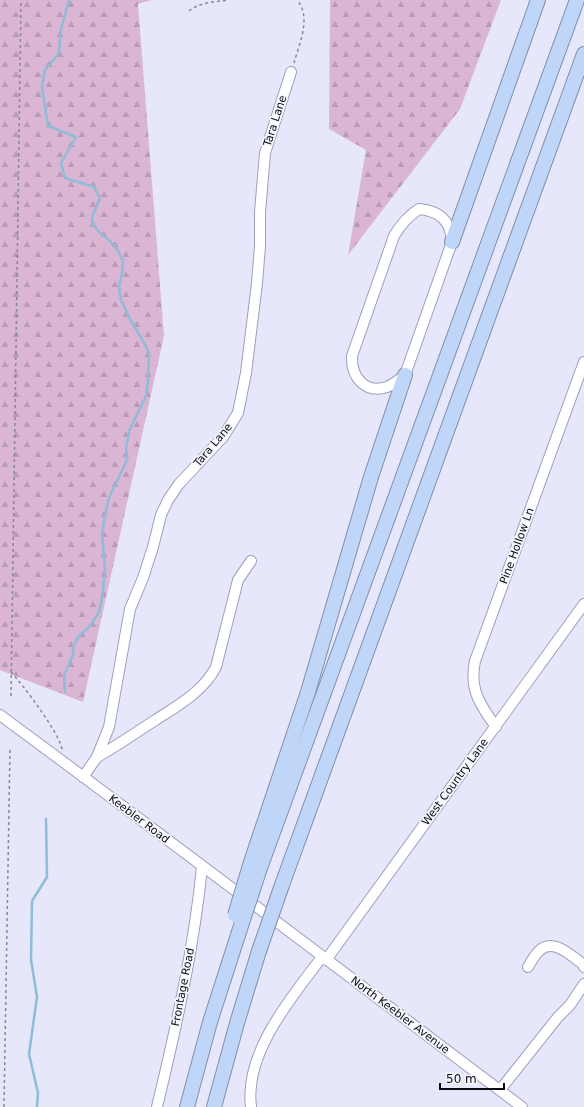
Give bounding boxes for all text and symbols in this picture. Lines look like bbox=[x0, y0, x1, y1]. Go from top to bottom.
street label: Tara Lane bbox=[260, 94, 289, 149]
street label: Tara Lane bbox=[190, 420, 235, 470]
street label: Pine Hollow Ln bbox=[497, 506, 537, 586]
street label: West Country Lane bbox=[419, 736, 491, 828]
street label: Keebler Road bbox=[106, 792, 172, 846]
street label: Frontage Road bbox=[169, 947, 197, 1027]
street label: North Keebler Avenue bbox=[348, 974, 452, 1056]
scale bar bbox=[440, 1065, 504, 1091]
text: 50 m bbox=[446, 1072, 477, 1086]

